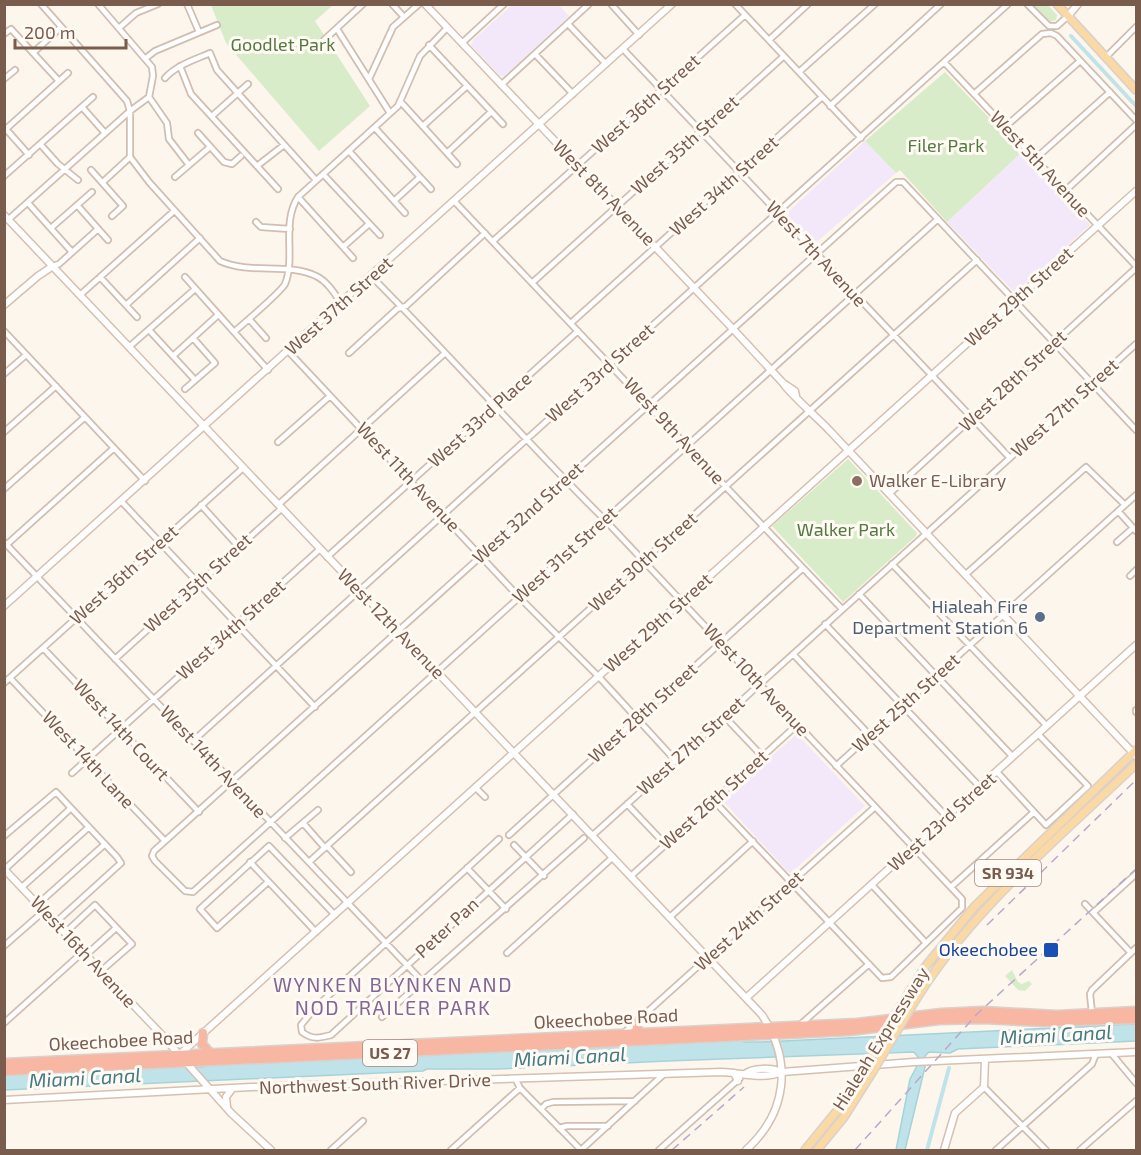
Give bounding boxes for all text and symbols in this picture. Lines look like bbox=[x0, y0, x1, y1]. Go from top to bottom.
scale bar bbox=[15, 12, 126, 50]
text: 200 m bbox=[24, 21, 76, 43]
park label: Goodlet Park bbox=[231, 33, 335, 55]
street label: West 36th Street bbox=[587, 49, 704, 158]
street label: West 35th Street bbox=[626, 90, 743, 198]
street label: West 5th Avenue bbox=[986, 106, 1096, 221]
street label: West 34th Street bbox=[664, 131, 782, 240]
park label: Filer Park bbox=[908, 134, 984, 156]
street label: West 8th Avenue bbox=[549, 135, 661, 250]
street label: West 7th Avenue bbox=[762, 196, 871, 311]
street label: West 29th Street bbox=[960, 242, 1077, 351]
street label: West 37th Street bbox=[280, 251, 397, 359]
street label: West 33rd Street bbox=[541, 318, 658, 427]
street label: West 28th Street bbox=[954, 325, 1071, 436]
street label: West 27th Street bbox=[1006, 353, 1123, 461]
street label: West 33rd Place bbox=[423, 367, 536, 472]
street label: West 9th Avenue bbox=[620, 372, 730, 488]
street label: West 11th Avenue bbox=[352, 417, 465, 536]
street label: West 32nd Street bbox=[467, 457, 587, 568]
place label: Walker E-Library bbox=[869, 469, 1007, 491]
marker: Walker E-Library bbox=[850, 474, 864, 488]
street label: West 31st Street bbox=[507, 501, 621, 607]
street label: West 30th Street bbox=[583, 507, 701, 616]
park label: Walker Park bbox=[797, 518, 895, 540]
street label: West 36th Street bbox=[65, 520, 182, 629]
street label: West 35th Street bbox=[139, 528, 256, 636]
street label: West 12th Avenue bbox=[333, 564, 450, 683]
street label: West 29th Street bbox=[599, 568, 716, 677]
street label: West 34th Street bbox=[171, 575, 289, 684]
place label: Hialeah Fire Department Station 6 bbox=[852, 595, 1028, 638]
marker: Hialeah Fire Department Station 6 bbox=[1033, 610, 1047, 624]
street label: West 10th Avenue bbox=[699, 619, 814, 740]
street label: West 25th Street bbox=[847, 648, 964, 756]
street label: West 28th Street bbox=[583, 658, 701, 767]
street label: West 14th Court bbox=[69, 674, 174, 785]
street label: West 27th Street bbox=[632, 691, 749, 799]
street label: West 14th Avenue bbox=[156, 700, 272, 822]
street label: West 14th Lane bbox=[38, 706, 139, 813]
street label: West 26th Street bbox=[655, 745, 772, 854]
street label: West 23rd Street bbox=[883, 767, 1000, 876]
road number: SR 934 bbox=[975, 860, 1041, 886]
street label: West 24th Street bbox=[689, 865, 807, 975]
street label: West 16th Avenue bbox=[26, 891, 141, 1012]
street label: Peter Pan bbox=[410, 892, 483, 962]
place label: Okeechobee bbox=[939, 938, 1038, 960]
marker: Okeechobee bbox=[1042, 941, 1060, 959]
street label: Hialeah Expressway bbox=[827, 962, 933, 1114]
district label: WYNKEN BLYNKEN AND NOD TRAILER PARK bbox=[273, 972, 513, 1019]
street label: Okeechobee Road bbox=[533, 1003, 679, 1033]
water label: Miami Canal bbox=[999, 1019, 1113, 1049]
street label: Okeechobee Road bbox=[48, 1025, 194, 1055]
road number: US 27 bbox=[363, 1040, 417, 1066]
water label: Miami Canal bbox=[513, 1041, 627, 1071]
water label: Miami Canal bbox=[28, 1062, 142, 1092]
street label: Northwest South River Drive bbox=[259, 1068, 491, 1098]

